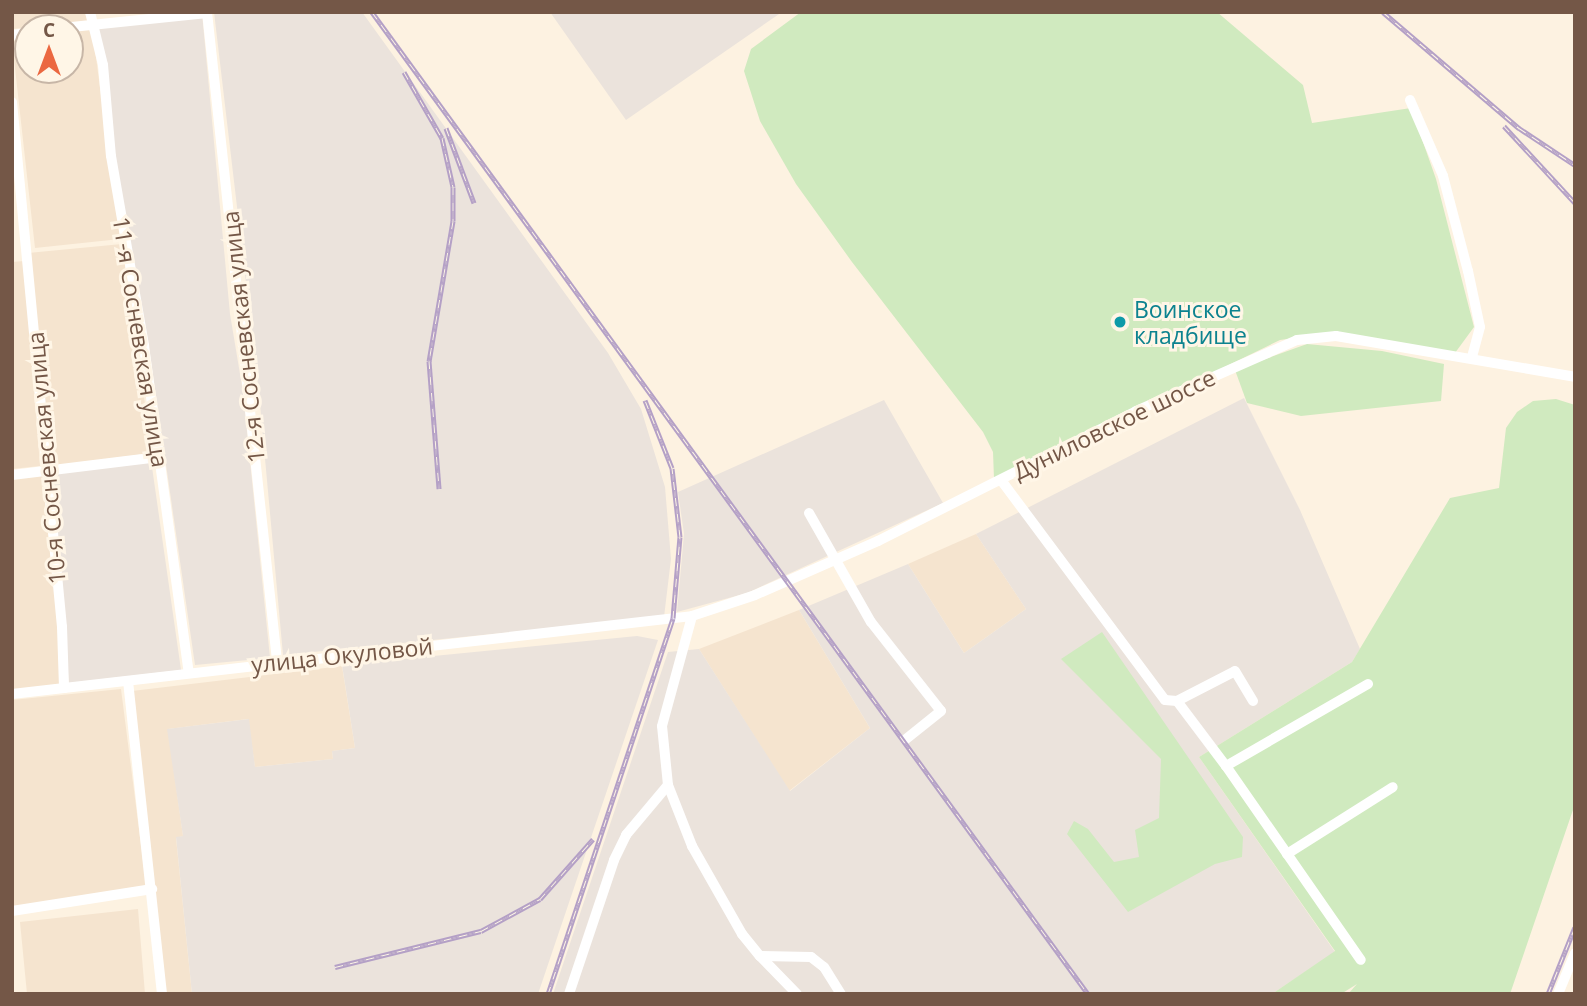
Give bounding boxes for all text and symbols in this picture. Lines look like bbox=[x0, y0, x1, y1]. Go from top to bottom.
north arrow bbox=[14, 14, 84, 84]
text: С bbox=[43, 17, 55, 43]
street label: 12-я Сосневская улица bbox=[216, 210, 270, 464]
street label: 11-я Сосневская улица bbox=[108, 215, 174, 469]
place label: Воинское кладбище bbox=[1134, 295, 1247, 349]
marker: Воинское кладбище bbox=[1112, 314, 1128, 330]
street label: 10-я Сосневская улица bbox=[21, 331, 71, 585]
street label: Дуниловское шоссе bbox=[1008, 363, 1220, 485]
street label: улица Окуловой bbox=[250, 632, 434, 678]

